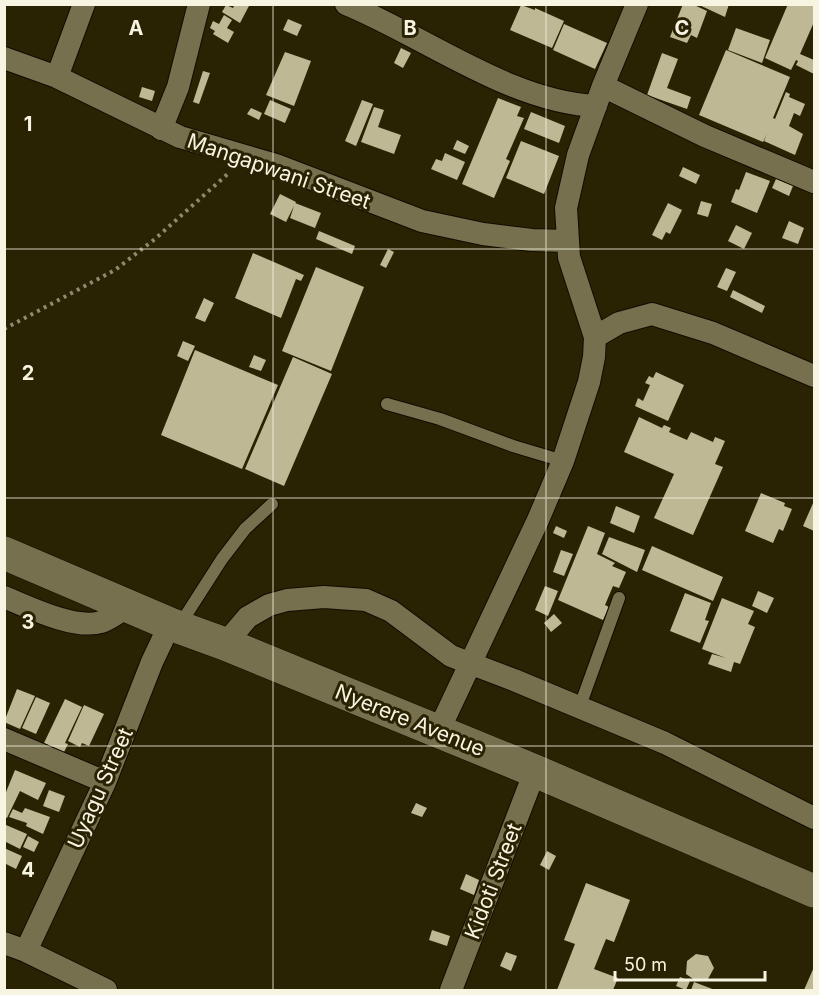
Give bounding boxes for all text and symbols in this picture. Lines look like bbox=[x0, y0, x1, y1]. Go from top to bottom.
text: A bbox=[129, 16, 144, 40]
text: B bbox=[403, 16, 417, 40]
text: C bbox=[675, 16, 689, 40]
text: 1 bbox=[24, 112, 32, 136]
street label: Mangapwani Street bbox=[184, 128, 374, 214]
text: 2 bbox=[22, 361, 34, 385]
text: 3 bbox=[22, 610, 34, 634]
street label: Nyerere Avenue bbox=[332, 679, 488, 761]
street label: Uyagu Street bbox=[62, 724, 138, 852]
street label: Kidoti Street bbox=[459, 819, 527, 942]
text: 4 bbox=[21, 858, 35, 882]
scale bar bbox=[615, 944, 765, 982]
text: 50 m bbox=[624, 954, 667, 975]

